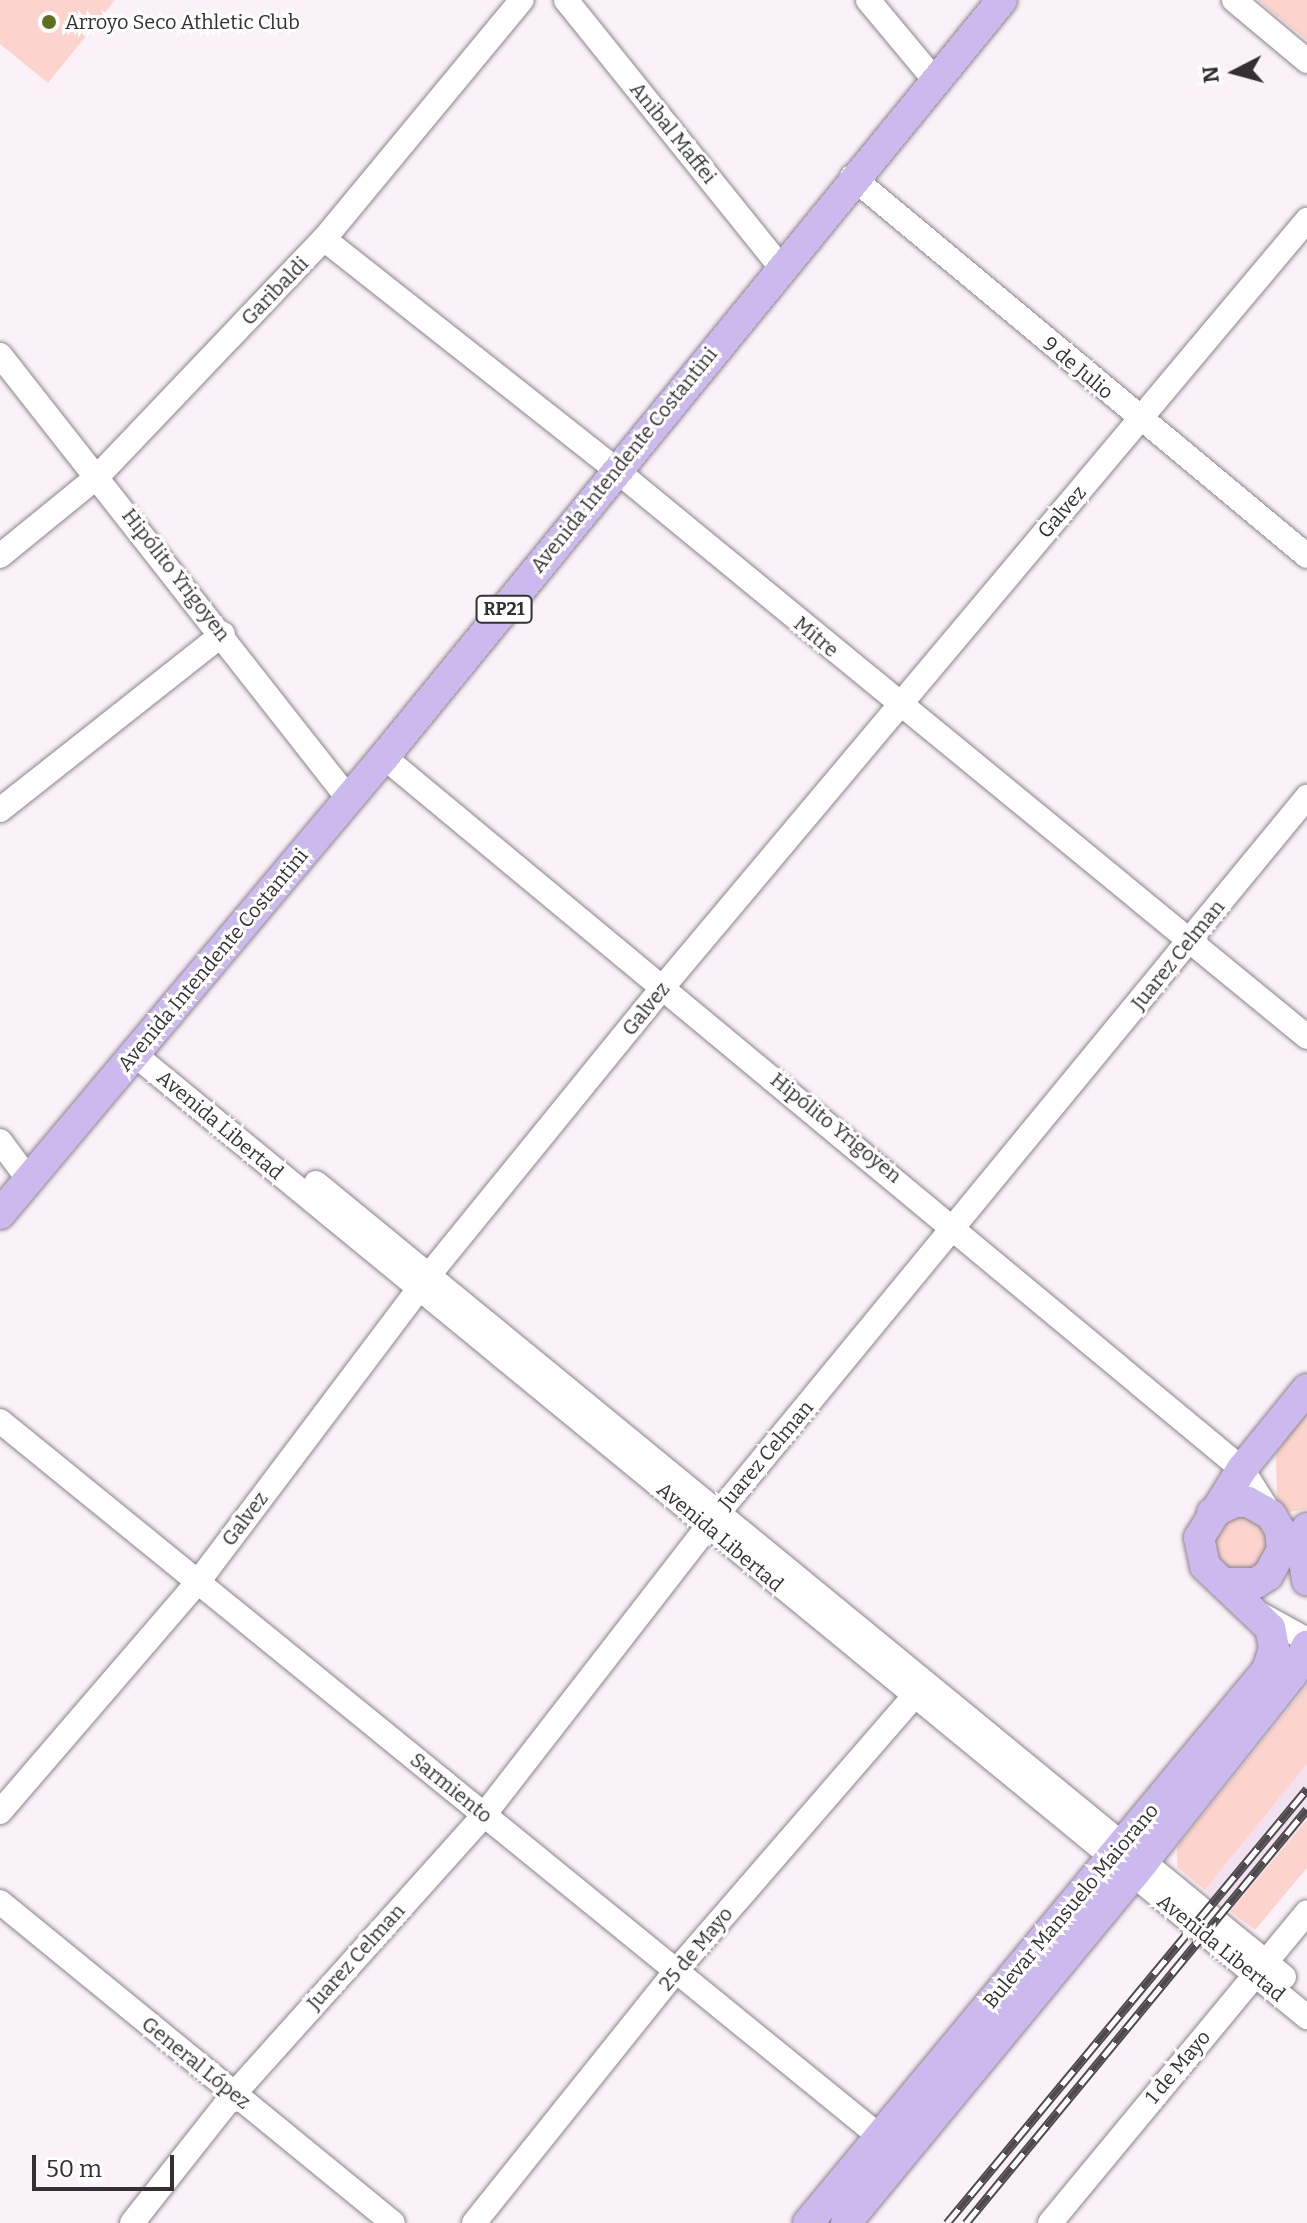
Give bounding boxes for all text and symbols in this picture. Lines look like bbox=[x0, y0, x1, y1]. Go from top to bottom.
place label: Arroyo Seco Athletic Club bbox=[65, 10, 300, 34]
marker: Arroyo Seco Athletic Club bbox=[40, 13, 58, 31]
north arrow bbox=[1195, 32, 1275, 112]
text: N bbox=[1196, 65, 1225, 84]
street label: Anibal Maffei bbox=[625, 77, 721, 189]
street label: Garibaldi bbox=[236, 252, 314, 330]
street label: 9 de Julio bbox=[1038, 332, 1118, 404]
street label: Avenida Intendente Costantini bbox=[526, 342, 722, 578]
street label: Galvez bbox=[1033, 481, 1091, 543]
street label: Hipólito Yrigoyen bbox=[117, 504, 235, 646]
road number: RP21 bbox=[474, 595, 534, 623]
street label: Mitre bbox=[789, 612, 843, 662]
street label: Avenida Intendente Costantini bbox=[113, 844, 313, 1076]
street label: Juarez Celman bbox=[1126, 895, 1230, 1015]
street label: Galvez bbox=[617, 978, 675, 1040]
street label: Avenida Libertad bbox=[152, 1065, 288, 1185]
street label: Hipólito Yrigoyen bbox=[766, 1068, 906, 1188]
street label: Juarez Celman bbox=[714, 1396, 818, 1514]
street label: Avenida Libertad bbox=[652, 1477, 788, 1597]
street label: Galvez bbox=[217, 1487, 273, 1551]
street label: Sarmiento bbox=[405, 1748, 497, 1828]
street label: Bulevar Mansuelo Maiorano bbox=[978, 1799, 1164, 2013]
street label: Avenida Libertad bbox=[1152, 1889, 1290, 2007]
street label: Juarez Celman bbox=[302, 1899, 410, 2015]
street label: 25 de Mayo bbox=[654, 1902, 738, 1996]
street label: General López bbox=[137, 2012, 255, 2114]
street label: 1 de Mayo bbox=[1140, 2025, 1216, 2109]
scale bar bbox=[36, 2139, 178, 2189]
text: 50 m bbox=[46, 2155, 102, 2183]

